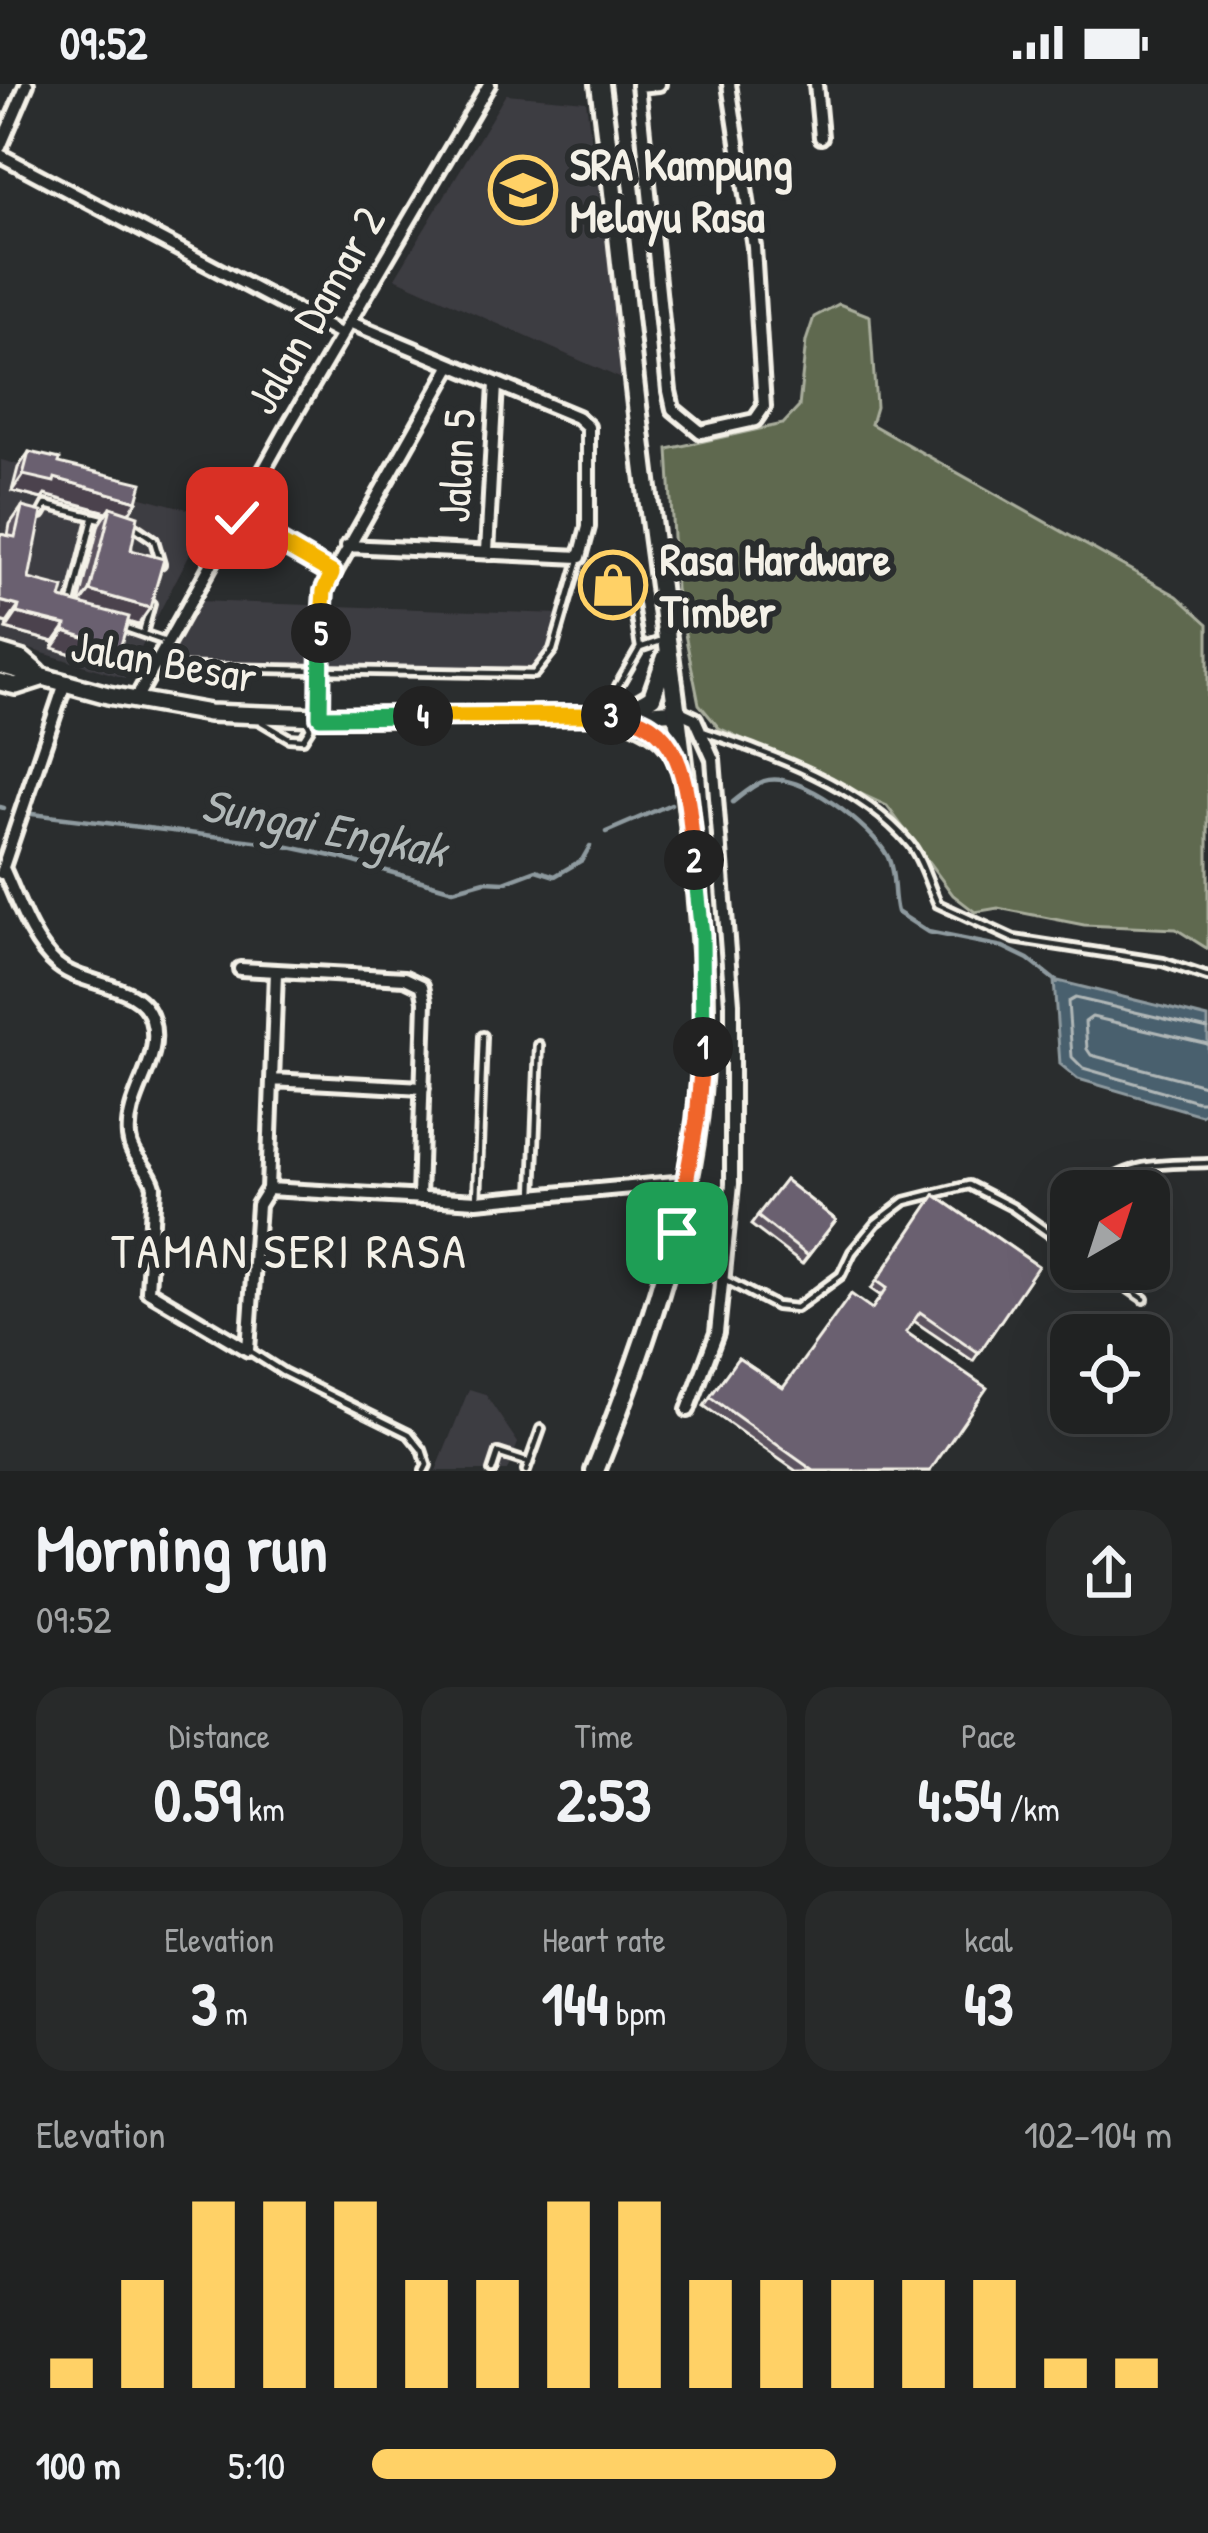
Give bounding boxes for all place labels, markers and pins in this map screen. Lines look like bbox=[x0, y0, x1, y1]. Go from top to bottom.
place label: SRA Kampung Melayu Rasa bbox=[570, 133, 793, 247]
school or university icon: SRA Kampung Melayu Rasa bbox=[488, 155, 558, 225]
pin bbox=[186, 467, 288, 569]
place label: Rasa Hardware Timber bbox=[659, 528, 891, 641]
shop icon: Rasa Hardware Timber bbox=[578, 550, 648, 620]
pin: 5 bbox=[291, 603, 351, 663]
pin: 3 bbox=[581, 685, 641, 745]
pin: 4 bbox=[393, 686, 453, 746]
pin: 2 bbox=[664, 830, 724, 890]
pin: 1 bbox=[673, 1017, 733, 1077]
pin bbox=[626, 1182, 728, 1284]

